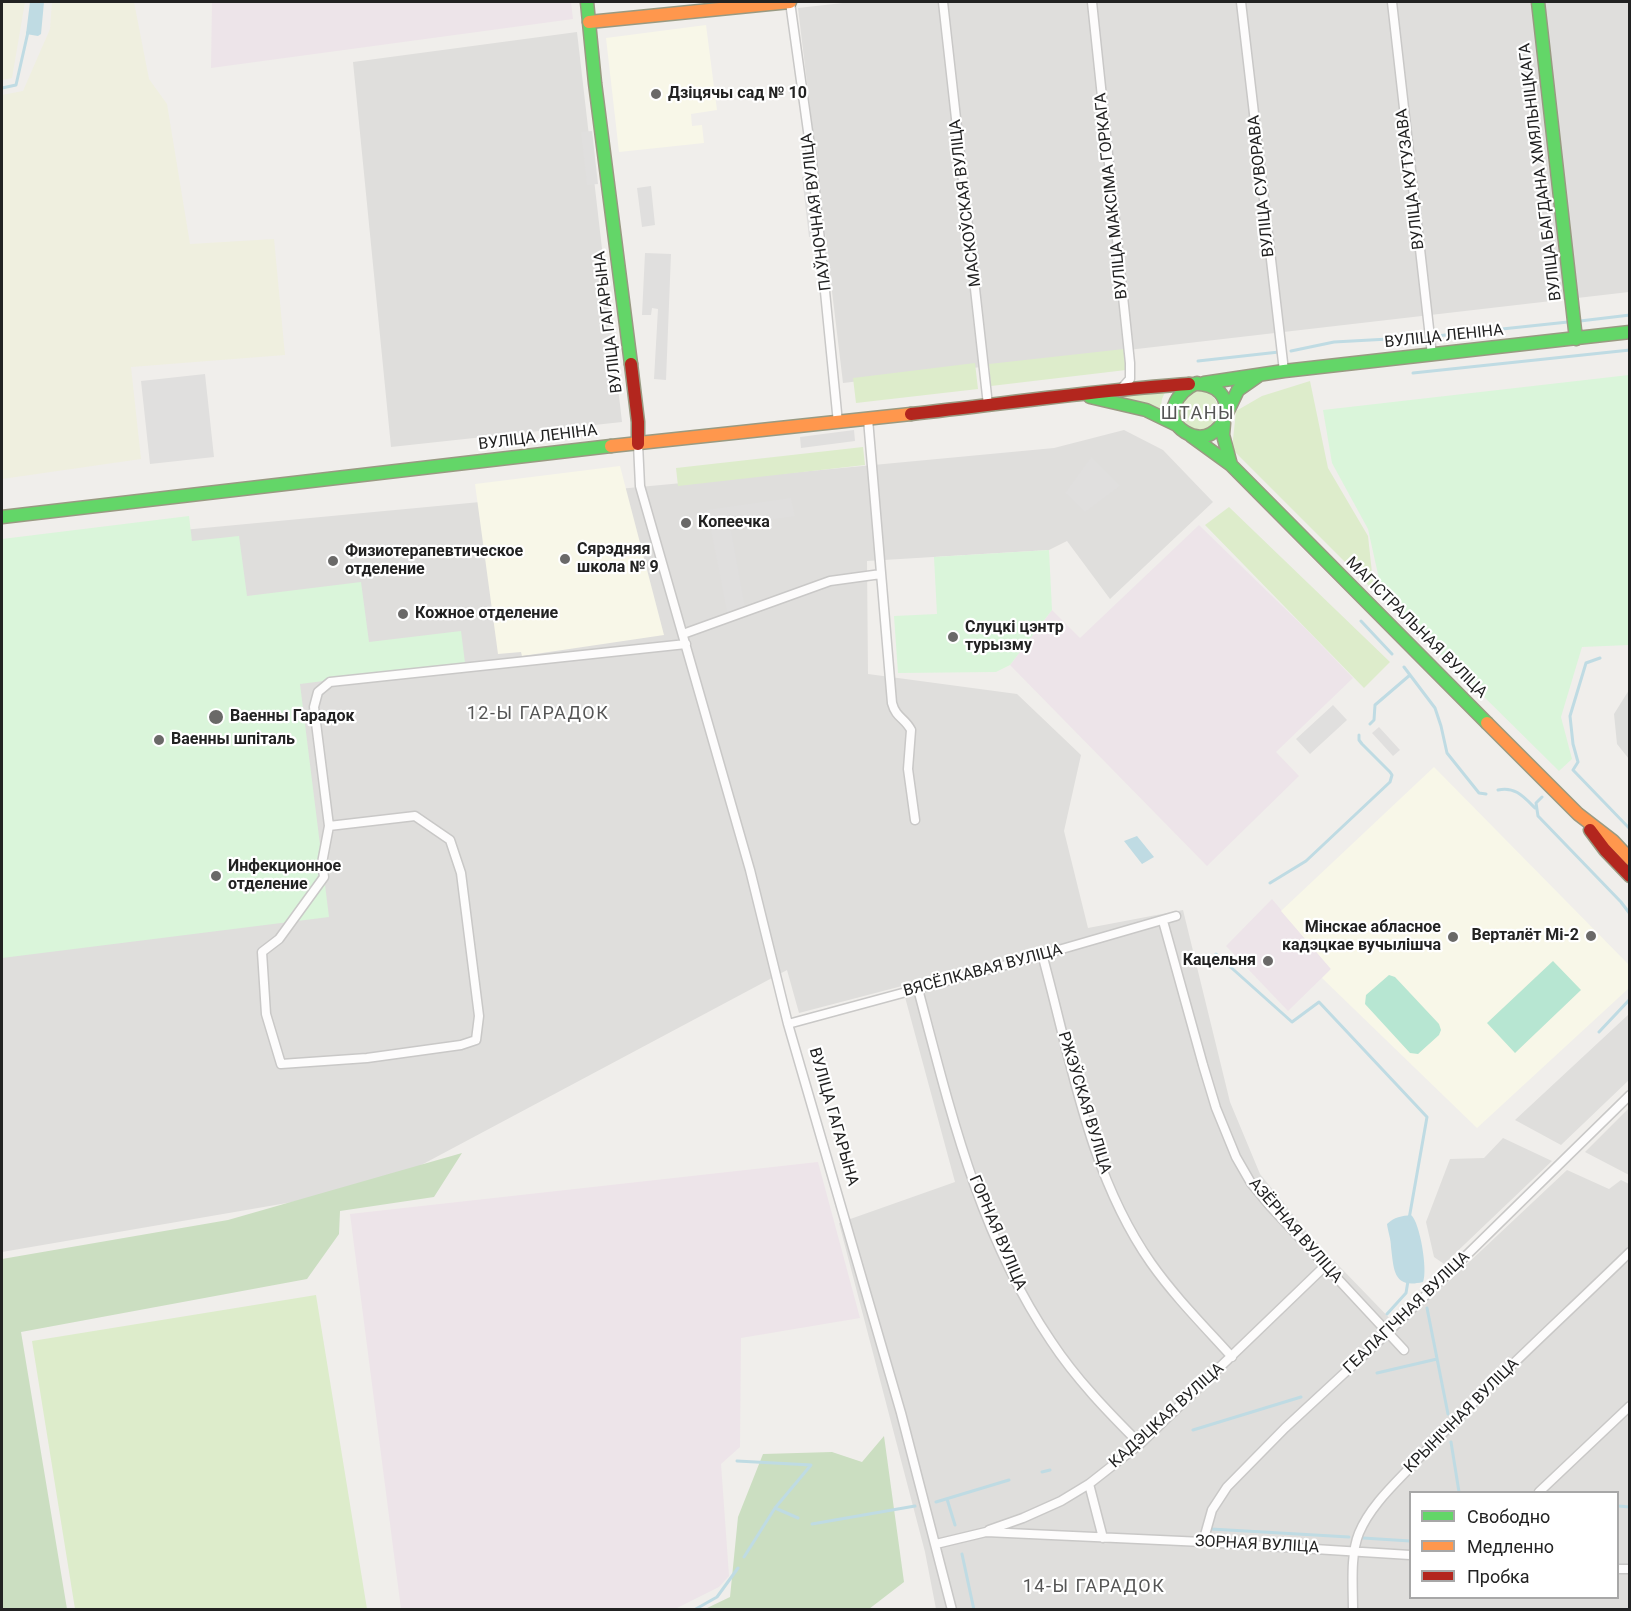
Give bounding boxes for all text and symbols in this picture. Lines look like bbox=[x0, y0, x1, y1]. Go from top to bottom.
street label: ВУЛІЦА БАГДАНА ХМЯЛЬНІЦКАГА bbox=[1516, 42, 1566, 302]
place label: Дзіцячы сад № 10 bbox=[668, 84, 807, 104]
marker: Дзіцячы сад № 10 bbox=[649, 87, 663, 101]
street label: ВУЛІЦА МАКСІМА ГОРКАГА bbox=[1092, 92, 1132, 300]
street label: ВУЛІЦА КУТУЗАВА bbox=[1393, 107, 1429, 251]
street label: ВУЛІЦА СУВОРАВА bbox=[1245, 114, 1279, 258]
street label: МАСКОЎСКАЯ ВУЛІЦА bbox=[946, 118, 986, 288]
street label: ПАЎНОЧНАЯ ВУЛІЦА bbox=[798, 132, 836, 292]
street label: ВУЛІЦА ГАГАРЫНА bbox=[591, 250, 627, 394]
street label: ВУЛІЦА ЛЕНІНА bbox=[1384, 321, 1504, 353]
district label: ШТАНЫ bbox=[1161, 403, 1235, 425]
street label: ВУЛІЦА ЛЕНІНА bbox=[477, 421, 599, 455]
place label: Копеечка bbox=[698, 513, 770, 533]
marker: Копеечка bbox=[679, 516, 693, 530]
place label: Сярэдняя школа № 9 bbox=[577, 540, 659, 578]
place label: Физиотерапевтическое отделение bbox=[345, 542, 523, 580]
marker: Сярэдняя школа № 9 bbox=[558, 552, 572, 566]
street label: МАГІСТРАЛЬНАЯ ВУЛІЦА bbox=[1341, 553, 1491, 703]
marker: Физиотерапевтическое отделение bbox=[326, 554, 340, 568]
place label: Кожное отделение bbox=[415, 604, 558, 624]
marker: Кожное отделение bbox=[396, 607, 410, 621]
place label: Слуцкі цэнтр турызму bbox=[965, 618, 1064, 656]
marker: Слуцкі цэнтр турызму bbox=[946, 630, 960, 644]
district label: 12-Ы ГАРАДОК bbox=[467, 703, 609, 725]
place label: Ваенны Гарадок bbox=[230, 707, 355, 727]
marker: Ваенны Гарадок bbox=[207, 708, 225, 726]
place label: Ваенны шпіталь bbox=[171, 730, 295, 750]
marker: Ваенны шпіталь bbox=[152, 733, 166, 747]
place label: Инфекционное отделение bbox=[228, 857, 341, 895]
marker: Инфекционное отделение bbox=[209, 869, 223, 883]
place label: Мінскае абласное кадэцкае вучылішча bbox=[1282, 918, 1441, 956]
place label: Верталёт Мі-2 bbox=[1471, 926, 1579, 946]
marker: Верталёт Мі-2 bbox=[1584, 929, 1598, 943]
marker: Мінскае абласное кадэцкае вучылішча bbox=[1446, 930, 1460, 944]
street label: ВЯСЁЛКАВАЯ ВУЛІЦА bbox=[901, 941, 1065, 1001]
place label: Кацельня bbox=[1183, 951, 1256, 971]
marker: Кацельня bbox=[1261, 954, 1275, 968]
street label: РЖЭЎСКАЯ ВУЛІЦА bbox=[1053, 1030, 1115, 1176]
street label: ВУЛІЦА ГАГАРЫНА bbox=[804, 1046, 862, 1188]
street label: ГОРНАЯ ВУЛІЦА bbox=[964, 1173, 1030, 1293]
street label: АЗЁРНАЯ ВУЛІЦА bbox=[1244, 1175, 1346, 1287]
street label: ГЕАЛАГІЧНАЯ ВУЛІЦА bbox=[1340, 1248, 1474, 1378]
street label: КРЫНІЧНАЯ ВУЛІЦА bbox=[1401, 1355, 1523, 1477]
street label: КАДЭЦКАЯ ВУЛІЦА bbox=[1106, 1359, 1228, 1473]
legend bbox=[1409, 1491, 1619, 1599]
text: Свободно bbox=[1467, 1506, 1550, 1527]
street label: ЗОРНАЯ ВУЛІЦА bbox=[1194, 1532, 1320, 1558]
text: Медленно bbox=[1467, 1536, 1554, 1557]
text: Пробка bbox=[1467, 1566, 1530, 1587]
district label: 14-Ы ГАРАДОК bbox=[1023, 1576, 1165, 1598]

